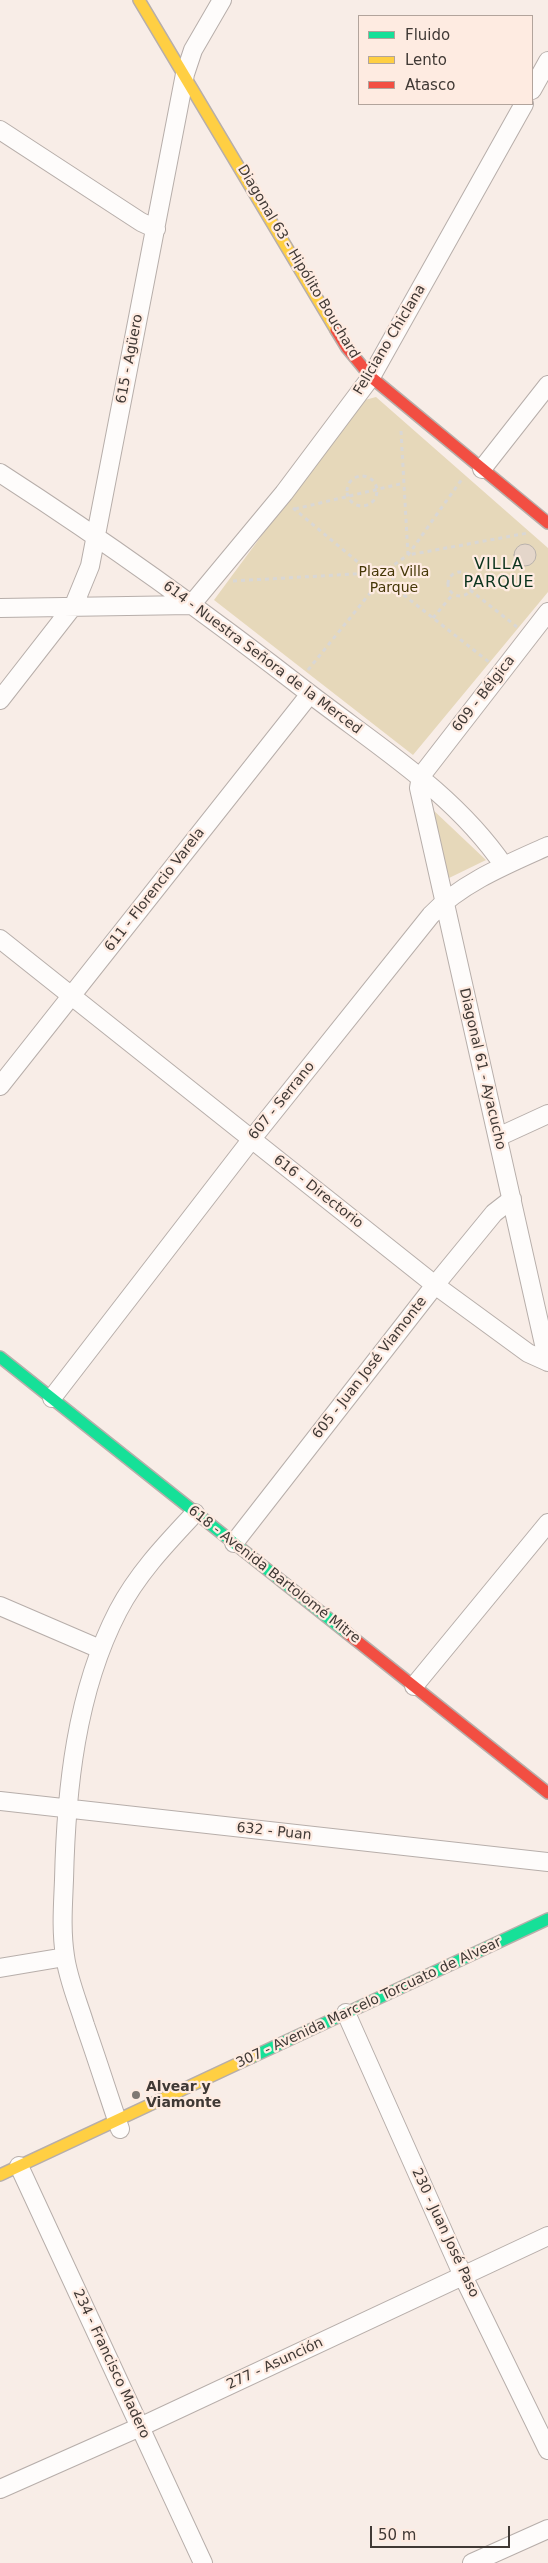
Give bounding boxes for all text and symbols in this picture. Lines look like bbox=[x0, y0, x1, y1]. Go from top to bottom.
legend bbox=[358, 15, 533, 105]
text: Fluido bbox=[405, 26, 450, 44]
text: Lento bbox=[405, 51, 447, 69]
text: Atasco bbox=[405, 76, 455, 94]
street label: Diagonal 63 - Hipólito Bouchard bbox=[233, 162, 363, 362]
street label: Feliciano Chiclana bbox=[350, 282, 430, 398]
street label: 615 - Agüero bbox=[113, 313, 147, 405]
district label: VILLA PARQUE bbox=[463, 555, 535, 593]
park label: Plaza Villa Parque bbox=[359, 564, 429, 596]
street label: 614 - Nuestra Señora de la Merced bbox=[159, 578, 365, 738]
street label: 609 - Bélgica bbox=[449, 653, 519, 735]
street label: 611 - Florencio Varela bbox=[101, 825, 209, 955]
street label: Diagonal 61 - Ayacucho bbox=[455, 987, 509, 1151]
street label: 607 - Serrano bbox=[245, 1059, 319, 1143]
street label: 616 - Directorio bbox=[270, 1152, 366, 1232]
street label: 605 - Juan José Viamonte bbox=[309, 1294, 431, 1442]
street label: 618 - Avenida Bartolomé Mitre bbox=[185, 1503, 363, 1647]
street label: 632 - Puan bbox=[236, 1820, 312, 1844]
street label: 307 - Avenida Marcelo Torcuato de Alvear bbox=[234, 1934, 504, 2072]
place label: Alvear y Viamonte bbox=[146, 2079, 221, 2112]
marker: Alvear y Viamonte bbox=[130, 2089, 142, 2101]
street label: 230 - Juan José Paso bbox=[408, 2166, 482, 2300]
street label: 234 - Francisco Madero bbox=[69, 2287, 153, 2441]
street label: 277 - Asunción bbox=[224, 2334, 326, 2394]
scale bar bbox=[373, 2516, 513, 2548]
text: 50 m bbox=[378, 2526, 416, 2544]

